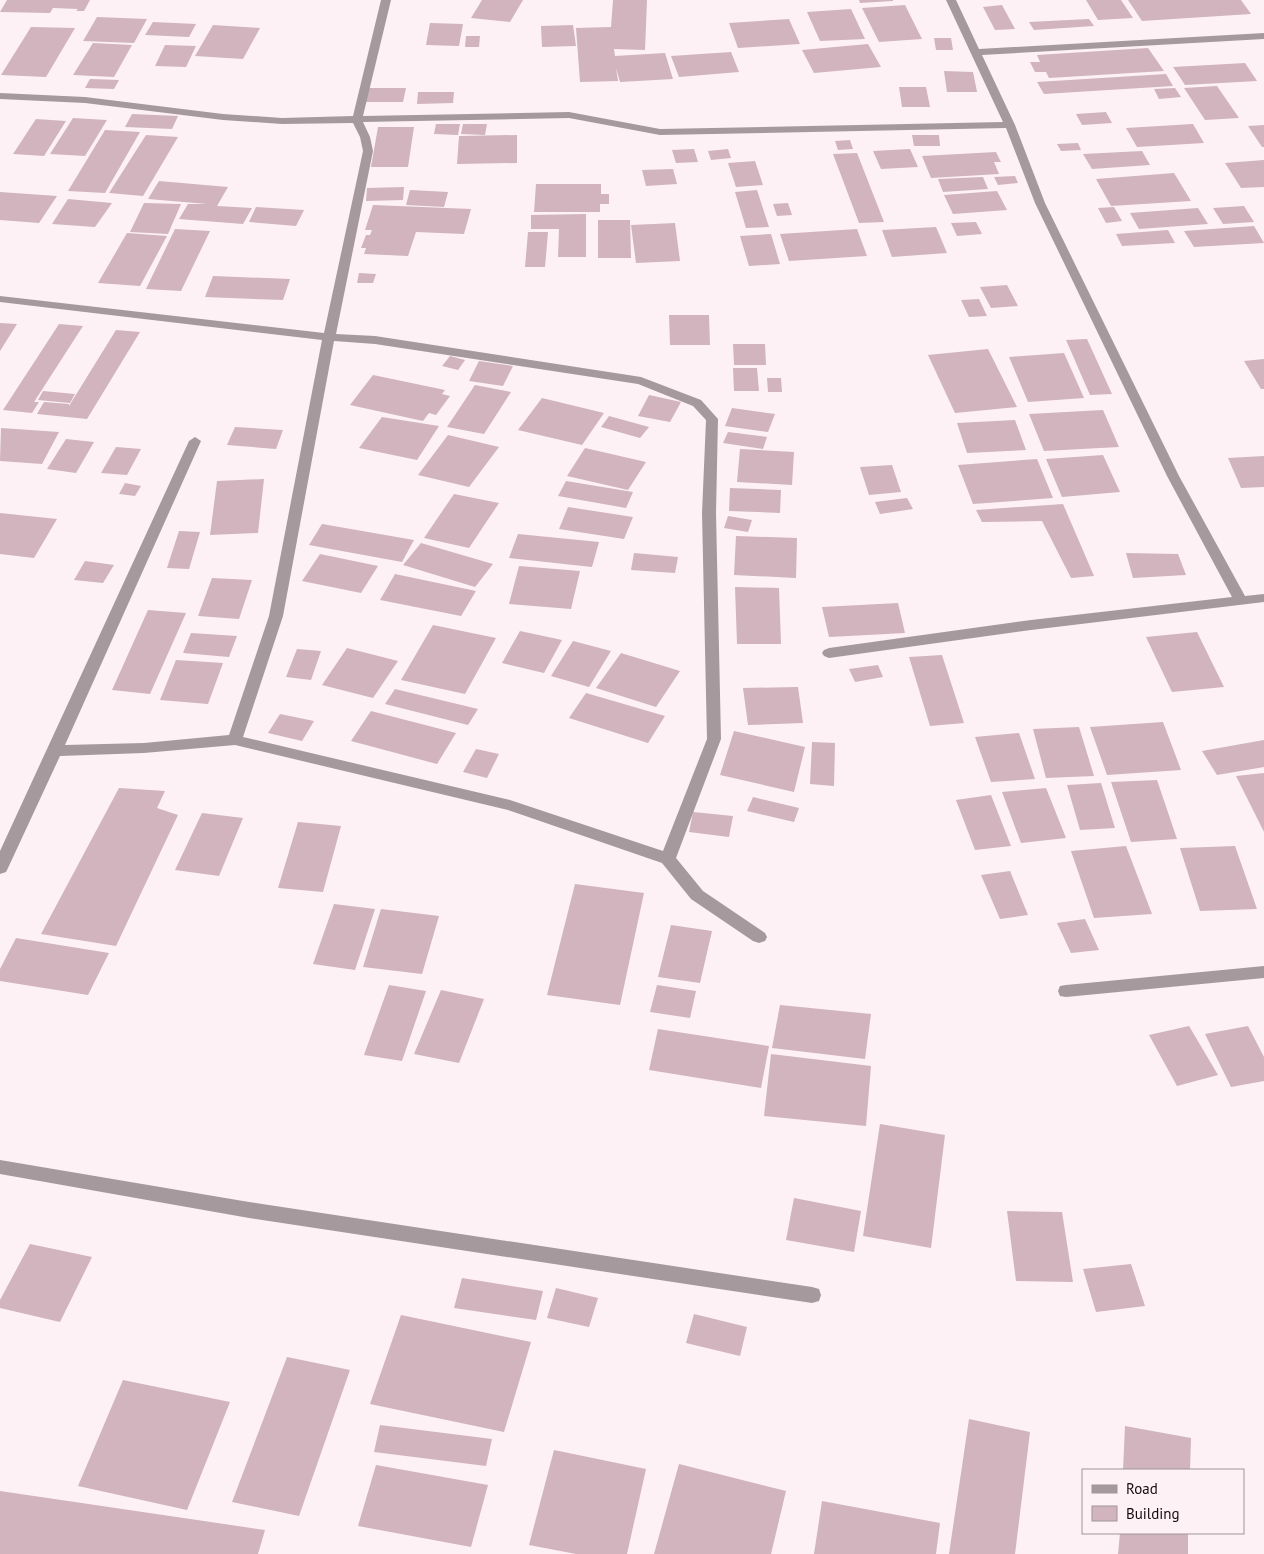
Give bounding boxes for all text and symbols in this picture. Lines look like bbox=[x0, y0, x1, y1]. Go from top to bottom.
legend bbox=[1082, 1469, 1244, 1534]
text: Road bbox=[1126, 1479, 1158, 1498]
text: Building bbox=[1126, 1504, 1180, 1523]

